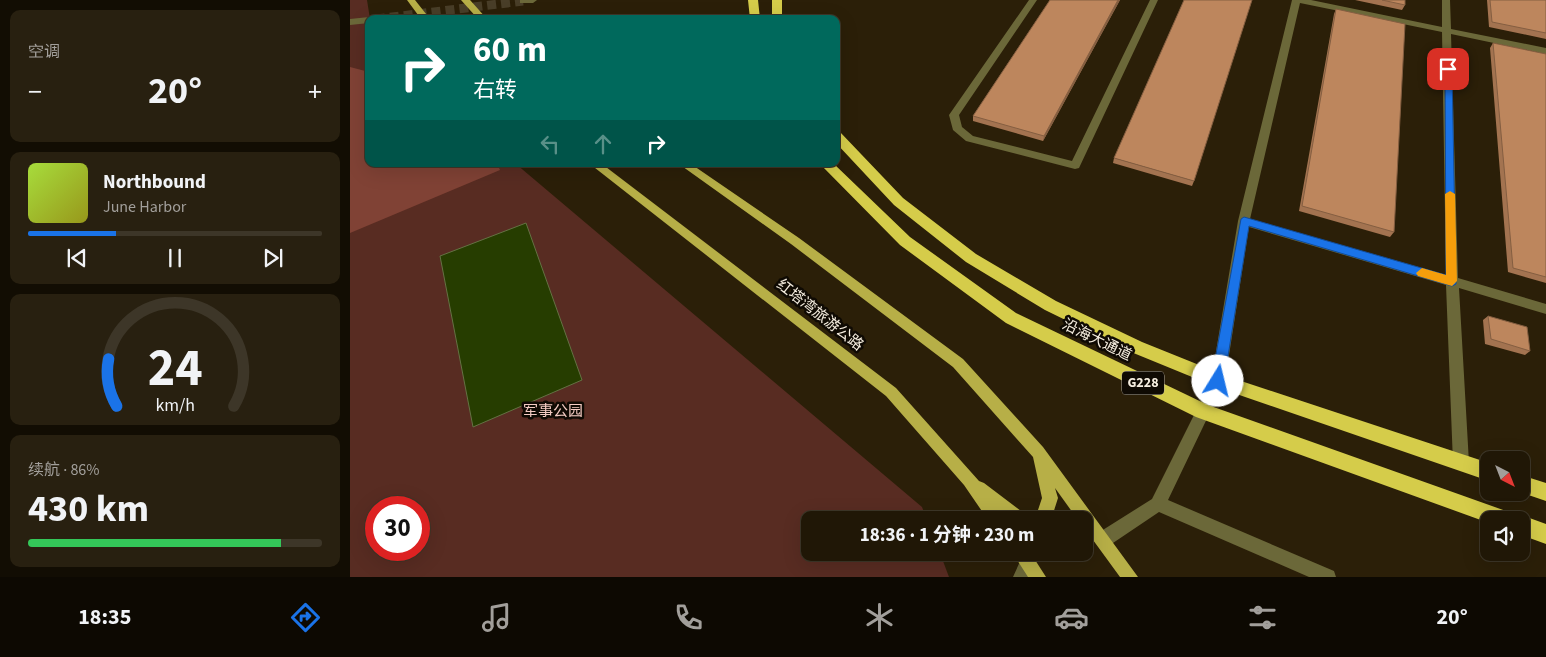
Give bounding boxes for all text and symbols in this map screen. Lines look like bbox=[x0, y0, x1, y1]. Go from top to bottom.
text: 60 m bbox=[473, 25, 547, 75]
icon: right bbox=[390, 35, 455, 100]
text: 空调 bbox=[28, 41, 60, 63]
pin bbox=[1427, 48, 1469, 90]
icon: arrive bbox=[1434, 55, 1462, 83]
text: 20° bbox=[148, 64, 202, 118]
text: − bbox=[28, 72, 42, 112]
text: + bbox=[308, 72, 322, 112]
text: 右转 bbox=[473, 74, 517, 106]
icon: left bbox=[536, 130, 564, 158]
icon: ahead bbox=[589, 130, 617, 158]
icon: right bbox=[642, 130, 670, 158]
text: Northbound bbox=[103, 169, 206, 196]
text: June Harbor bbox=[103, 196, 186, 218]
icon: previous bbox=[63, 244, 91, 272]
icon: pause bbox=[161, 244, 189, 272]
icon: next bbox=[259, 244, 287, 272]
street label: 红塔湾旅游公路 bbox=[772, 274, 868, 356]
street label: 沿海大通道 bbox=[1059, 314, 1135, 366]
text: 24 bbox=[148, 332, 202, 406]
position arrow bbox=[1191, 354, 1243, 406]
road number: G228 bbox=[1122, 372, 1164, 394]
text: km/h bbox=[155, 393, 195, 418]
park label: 军事公园 bbox=[523, 401, 583, 422]
north arrow bbox=[1480, 451, 1530, 501]
map controls bbox=[1480, 451, 1530, 561]
text: 续航 · 86% bbox=[28, 459, 99, 481]
text: 430 km bbox=[28, 482, 149, 536]
speed limit sign: 30 bbox=[365, 496, 430, 561]
button: sound bbox=[1480, 511, 1530, 561]
text: 18:36 · 1 分钟 · 230 m bbox=[860, 522, 1034, 549]
icon: directions bbox=[288, 600, 323, 635]
icon: music bbox=[479, 600, 514, 635]
icon: phone bbox=[671, 600, 706, 635]
icon: climate bbox=[862, 600, 897, 635]
icon: car bbox=[1054, 600, 1089, 635]
icon: filters bbox=[1245, 600, 1280, 635]
text: 18:35 bbox=[78, 601, 131, 633]
text: 20° bbox=[1436, 601, 1468, 633]

